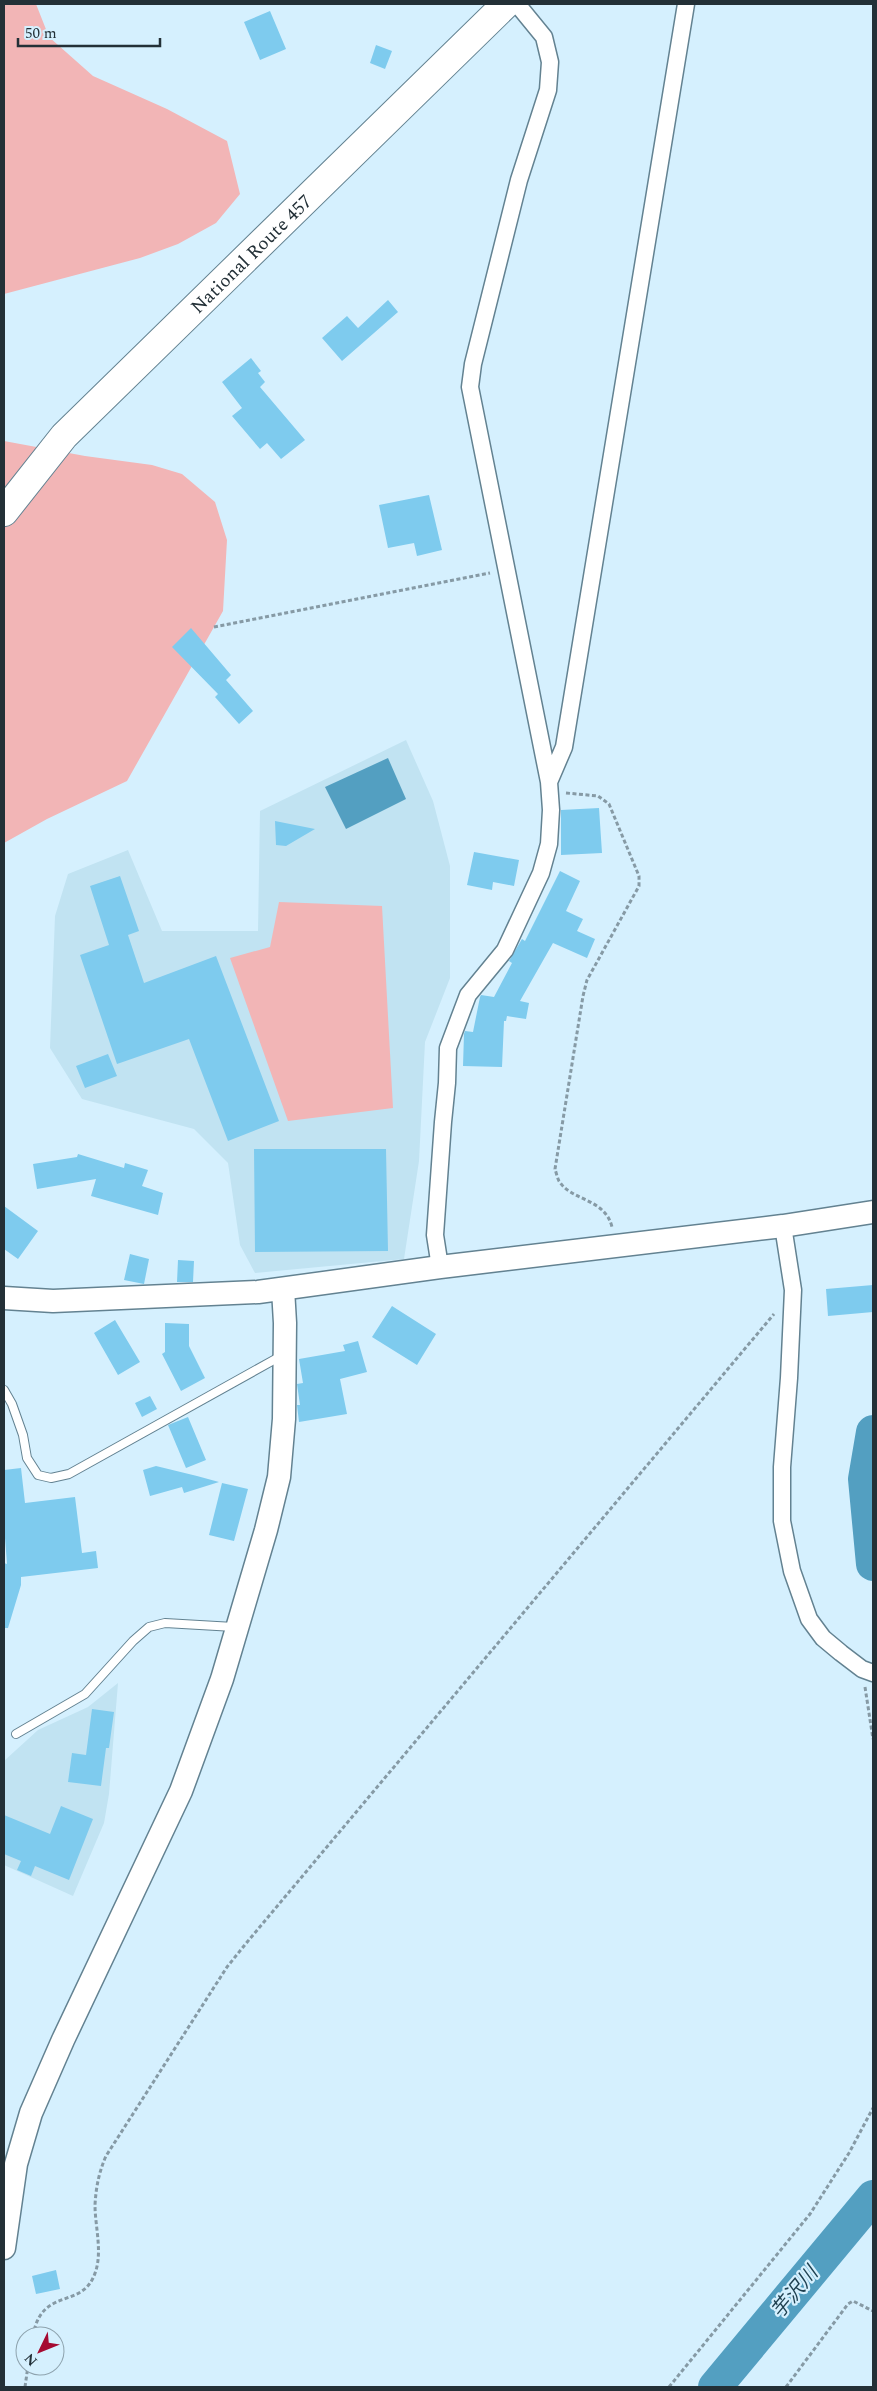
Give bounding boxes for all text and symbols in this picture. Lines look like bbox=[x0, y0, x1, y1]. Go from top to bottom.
scale bar bbox=[18, 15, 160, 47]
text: 50 m bbox=[25, 22, 57, 45]
street label: National Route 457 bbox=[184, 188, 319, 321]
water label: 芋沢川 bbox=[764, 2258, 827, 2325]
north arrow bbox=[15, 2326, 65, 2376]
text: N bbox=[19, 2348, 42, 2371]

